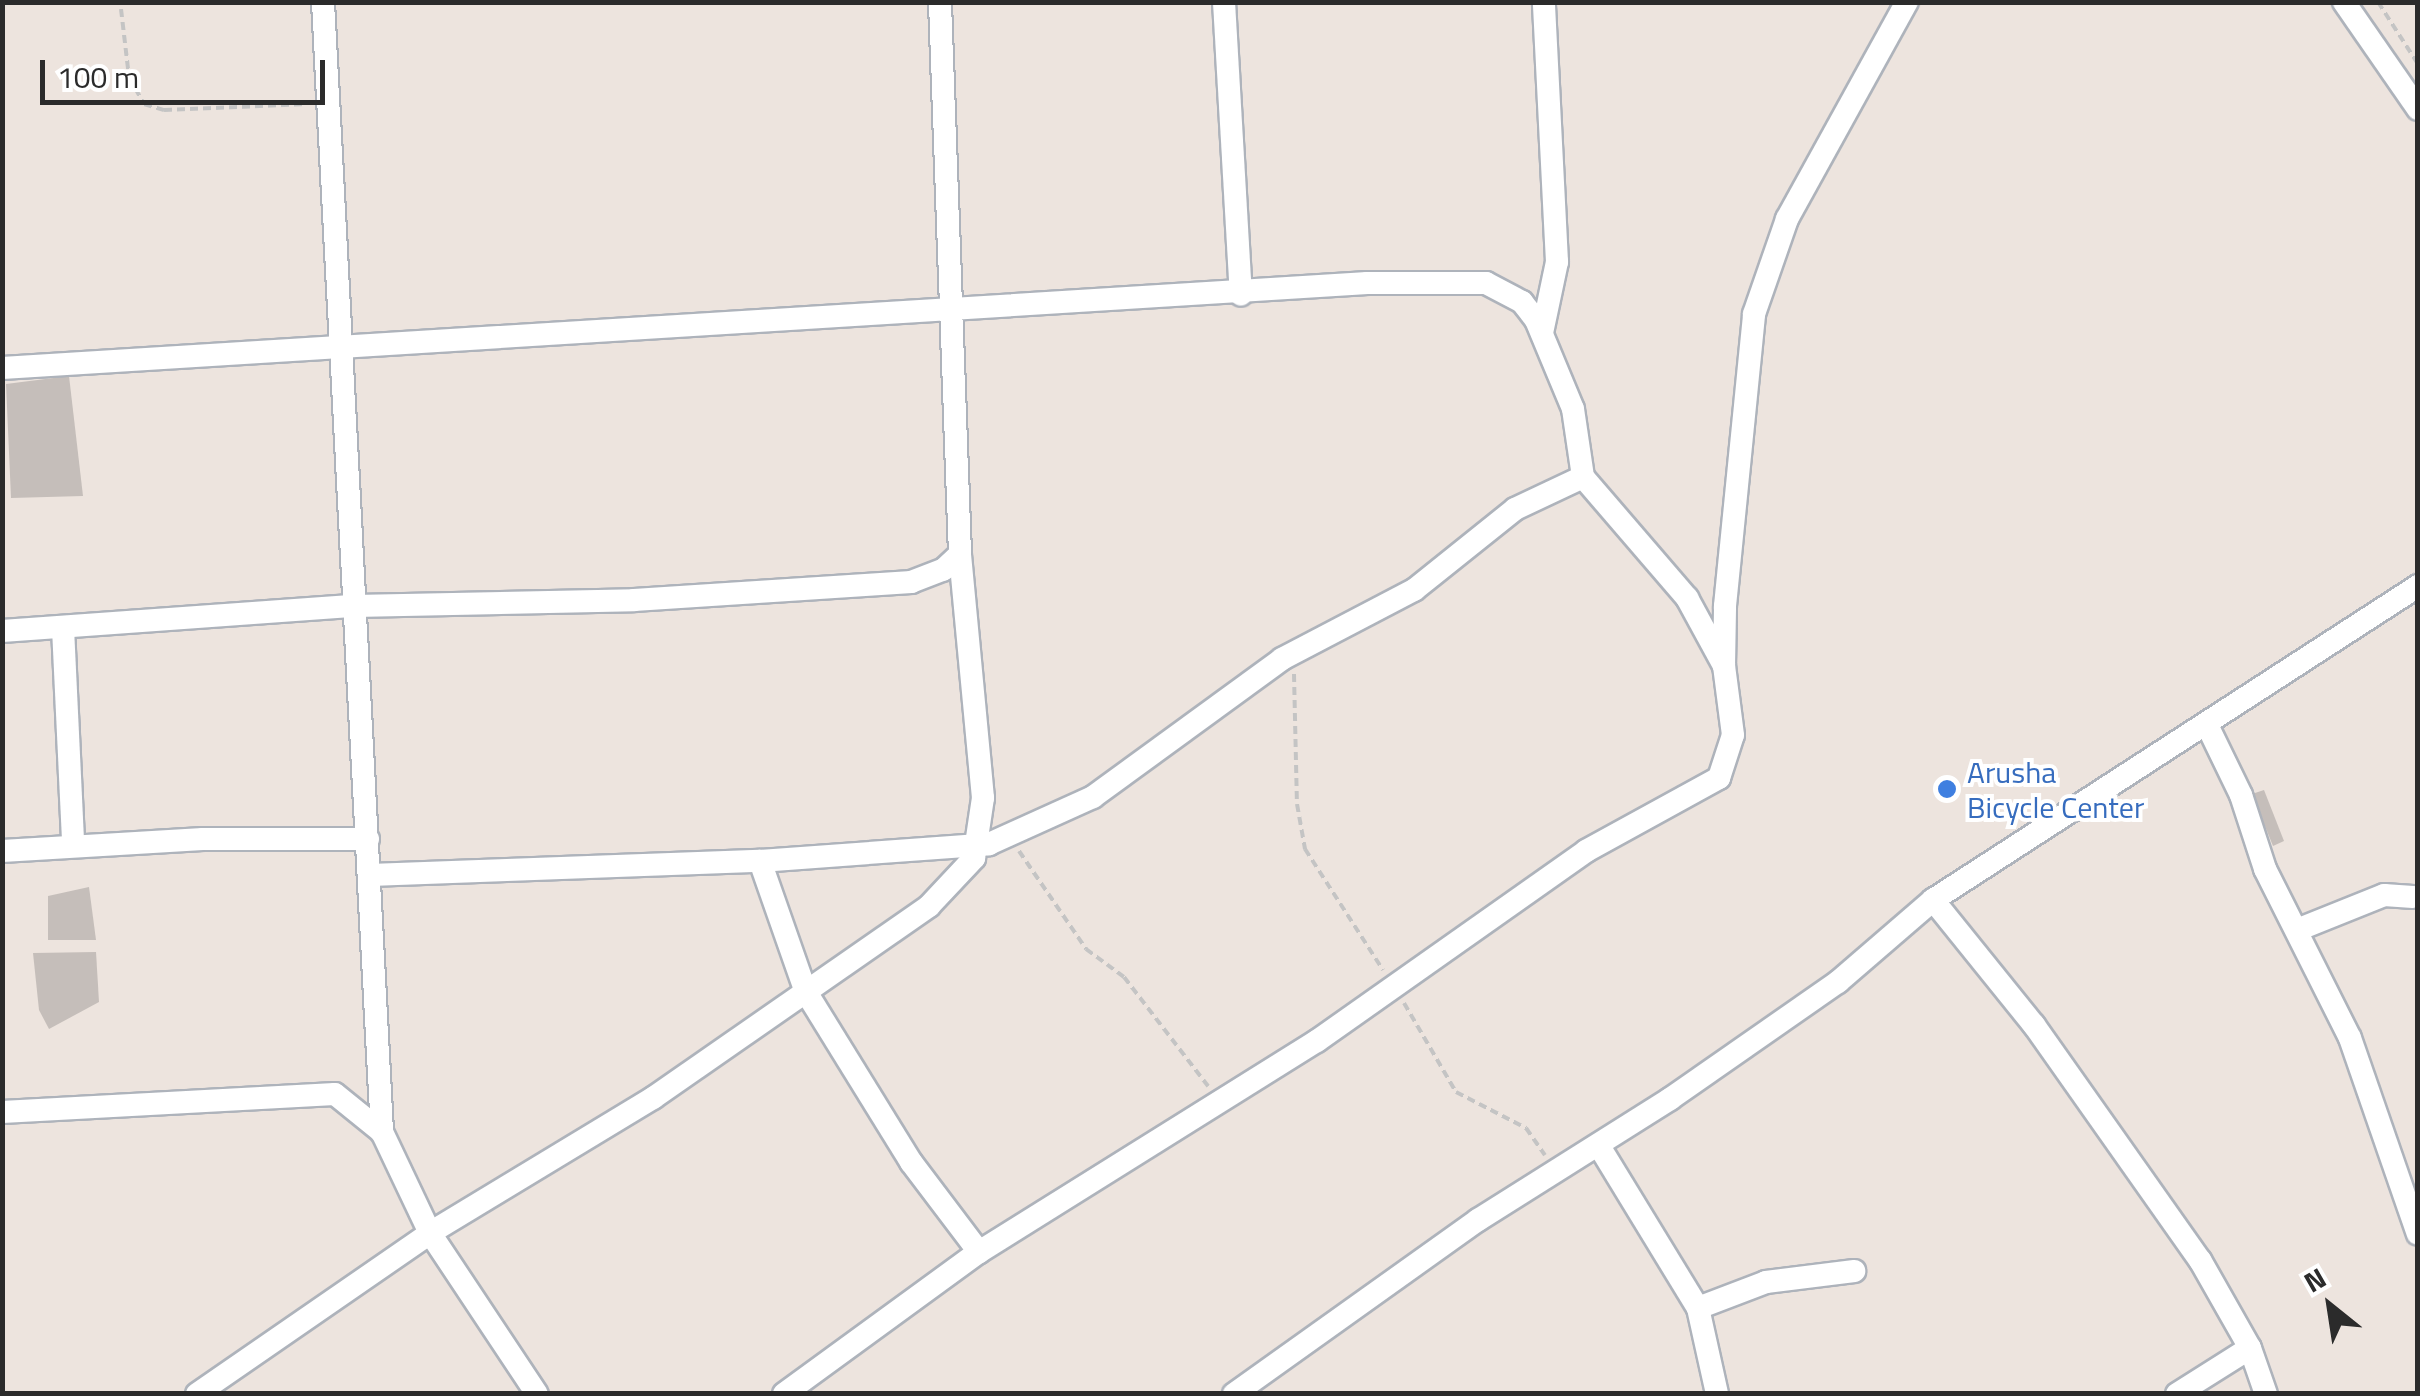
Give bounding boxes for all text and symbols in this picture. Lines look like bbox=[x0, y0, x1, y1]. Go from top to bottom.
scale bar bbox=[45, 40, 330, 102]
text: 100 m bbox=[57, 54, 139, 100]
place label: Arusha Bicycle Center bbox=[1967, 754, 2144, 824]
marker: Arusha Bicycle Center bbox=[1936, 778, 1958, 800]
north arrow bbox=[2280, 1256, 2380, 1356]
text: N bbox=[2296, 1256, 2334, 1303]

